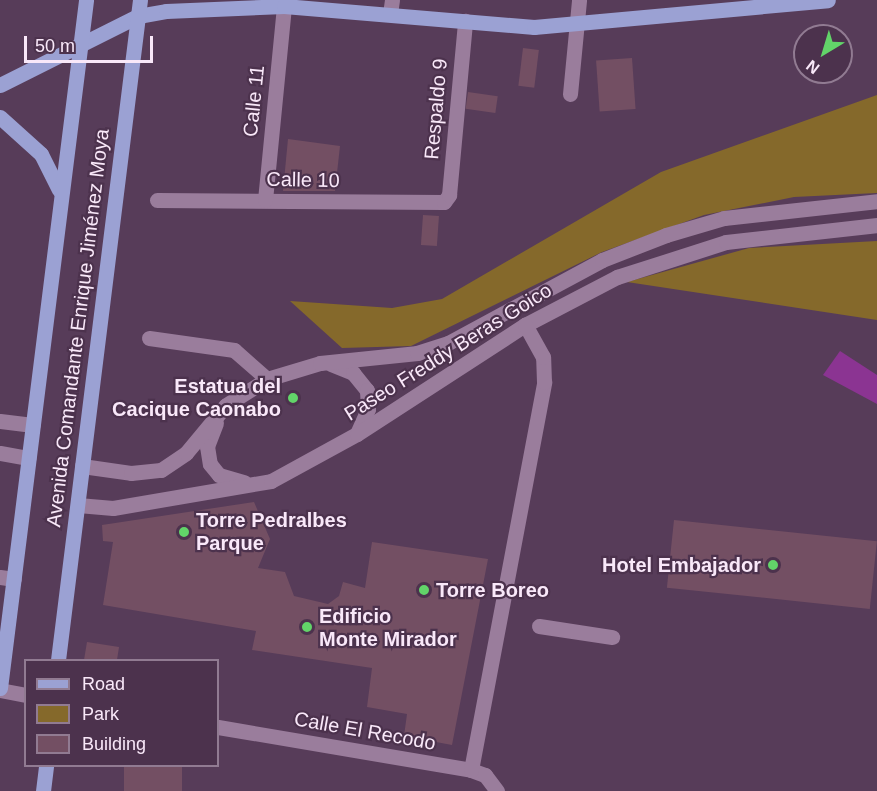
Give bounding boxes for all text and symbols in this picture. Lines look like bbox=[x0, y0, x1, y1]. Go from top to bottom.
scale bar bbox=[27, 24, 156, 62]
north arrow bbox=[793, 24, 853, 84]
text: 50 m bbox=[35, 36, 75, 56]
text: N bbox=[803, 57, 823, 77]
street label: Respaldo 9 bbox=[420, 58, 452, 160]
street label: Calle 11 bbox=[238, 64, 270, 138]
street label: Avenida Comandante Enrique Jiménez Moya bbox=[42, 128, 114, 528]
street label: Calle 10 bbox=[266, 167, 340, 193]
street label: Paseo Freddy Beras Goico bbox=[340, 278, 556, 426]
place label: Estatua del Cacique Caonabo bbox=[112, 374, 281, 421]
marker: Estatua del Cacique Caonabo bbox=[286, 391, 300, 405]
place label: Torre Pedralbes Parque bbox=[196, 508, 347, 555]
marker: Torre Pedralbes Parque bbox=[177, 525, 191, 539]
place label: Hotel Embajador bbox=[602, 553, 761, 577]
marker: Hotel Embajador bbox=[766, 558, 780, 572]
place label: Torre Boreo bbox=[436, 578, 549, 602]
marker: Torre Boreo bbox=[417, 583, 431, 597]
place label: Edificio Monte Mirador bbox=[319, 604, 457, 651]
marker: Edificio Monte Mirador bbox=[300, 620, 314, 634]
legend bbox=[24, 659, 219, 767]
text: Road bbox=[82, 674, 125, 694]
text: Park bbox=[82, 704, 119, 724]
street label: Calle El Recodo bbox=[292, 707, 438, 755]
text: Building bbox=[82, 734, 146, 754]

